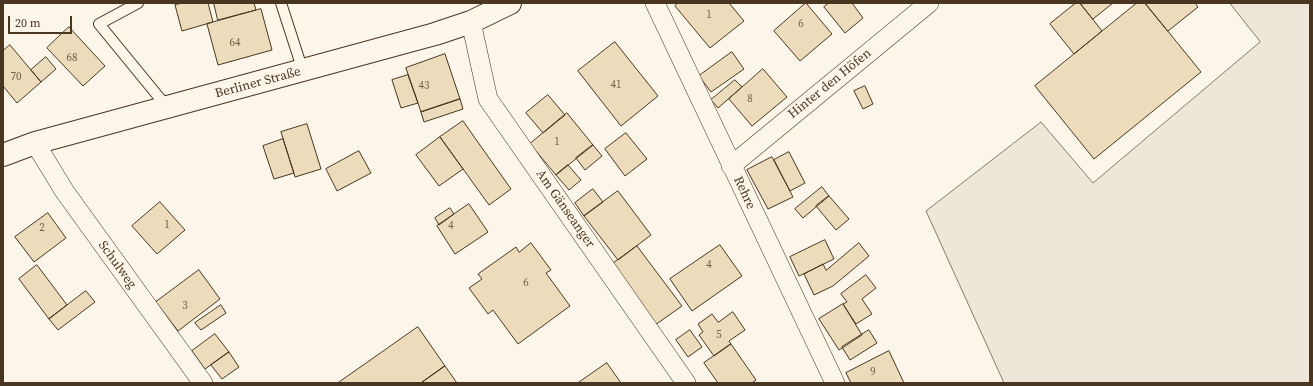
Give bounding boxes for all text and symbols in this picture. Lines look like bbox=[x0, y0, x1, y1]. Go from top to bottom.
scale bar bbox=[10, 8, 74, 34]
house number: 1 bbox=[706, 8, 712, 22]
text: 20 m bbox=[15, 15, 41, 31]
house number: 6 bbox=[798, 17, 804, 31]
house number: 64 bbox=[230, 36, 240, 50]
street label: Hinter den Höfen bbox=[785, 46, 875, 122]
house number: 68 bbox=[67, 51, 77, 65]
street label: Berliner Straße bbox=[213, 64, 303, 102]
house number: 70 bbox=[11, 70, 21, 84]
house number: 41 bbox=[611, 78, 621, 92]
house number: 43 bbox=[419, 79, 429, 93]
house number: 8 bbox=[747, 92, 753, 106]
house number: 1 bbox=[554, 135, 560, 149]
street label: Am Gänseanger bbox=[532, 167, 598, 251]
street label: Rehre bbox=[730, 174, 758, 212]
house number: 1 bbox=[164, 218, 170, 232]
house number: 4 bbox=[448, 219, 454, 233]
house number: 2 bbox=[39, 221, 45, 235]
street label: Schulweg bbox=[95, 238, 139, 292]
house number: 4 bbox=[706, 258, 712, 272]
house number: 6 bbox=[523, 276, 529, 290]
house number: 3 bbox=[182, 299, 188, 313]
house number: 5 bbox=[716, 328, 722, 342]
house number: 9 bbox=[870, 365, 876, 379]

